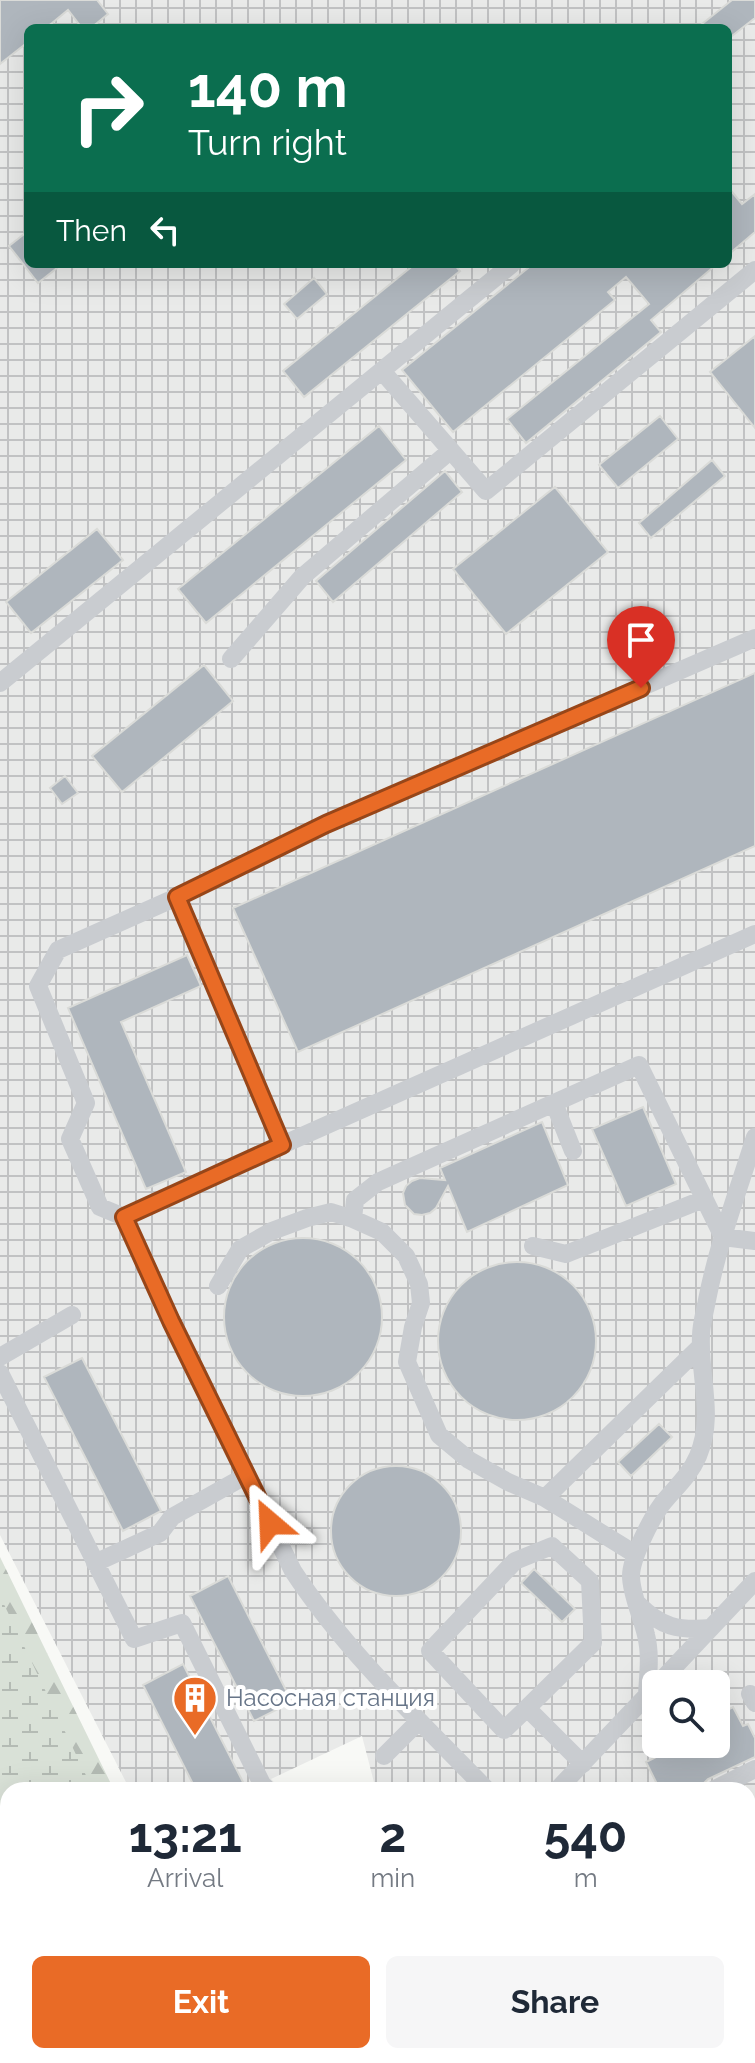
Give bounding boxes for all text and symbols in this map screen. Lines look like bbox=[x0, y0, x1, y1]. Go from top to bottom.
text: 140 m bbox=[188, 54, 348, 120]
icon: right bbox=[56, 56, 160, 160]
text: Turn right bbox=[188, 121, 347, 163]
icon: left bbox=[143, 208, 187, 252]
text: Then bbox=[56, 213, 127, 248]
pin bbox=[607, 606, 675, 688]
icon: arrive bbox=[619, 618, 663, 662]
position arrow bbox=[228, 1481, 312, 1565]
map controls bbox=[642, 1670, 730, 1758]
button: search bbox=[642, 1670, 730, 1758]
building icon: Насосная станция bbox=[171, 1674, 219, 1737]
place label: Насосная станция bbox=[226, 1683, 435, 1712]
text: 13:21 bbox=[129, 1807, 242, 1863]
text: 2 bbox=[379, 1807, 406, 1863]
text: 540 bbox=[544, 1807, 627, 1863]
text: Arrival bbox=[147, 1863, 223, 1893]
text: min bbox=[370, 1863, 415, 1893]
text: m bbox=[574, 1863, 598, 1893]
button: Exit bbox=[32, 1956, 370, 2048]
button: Share bbox=[386, 1956, 724, 2048]

